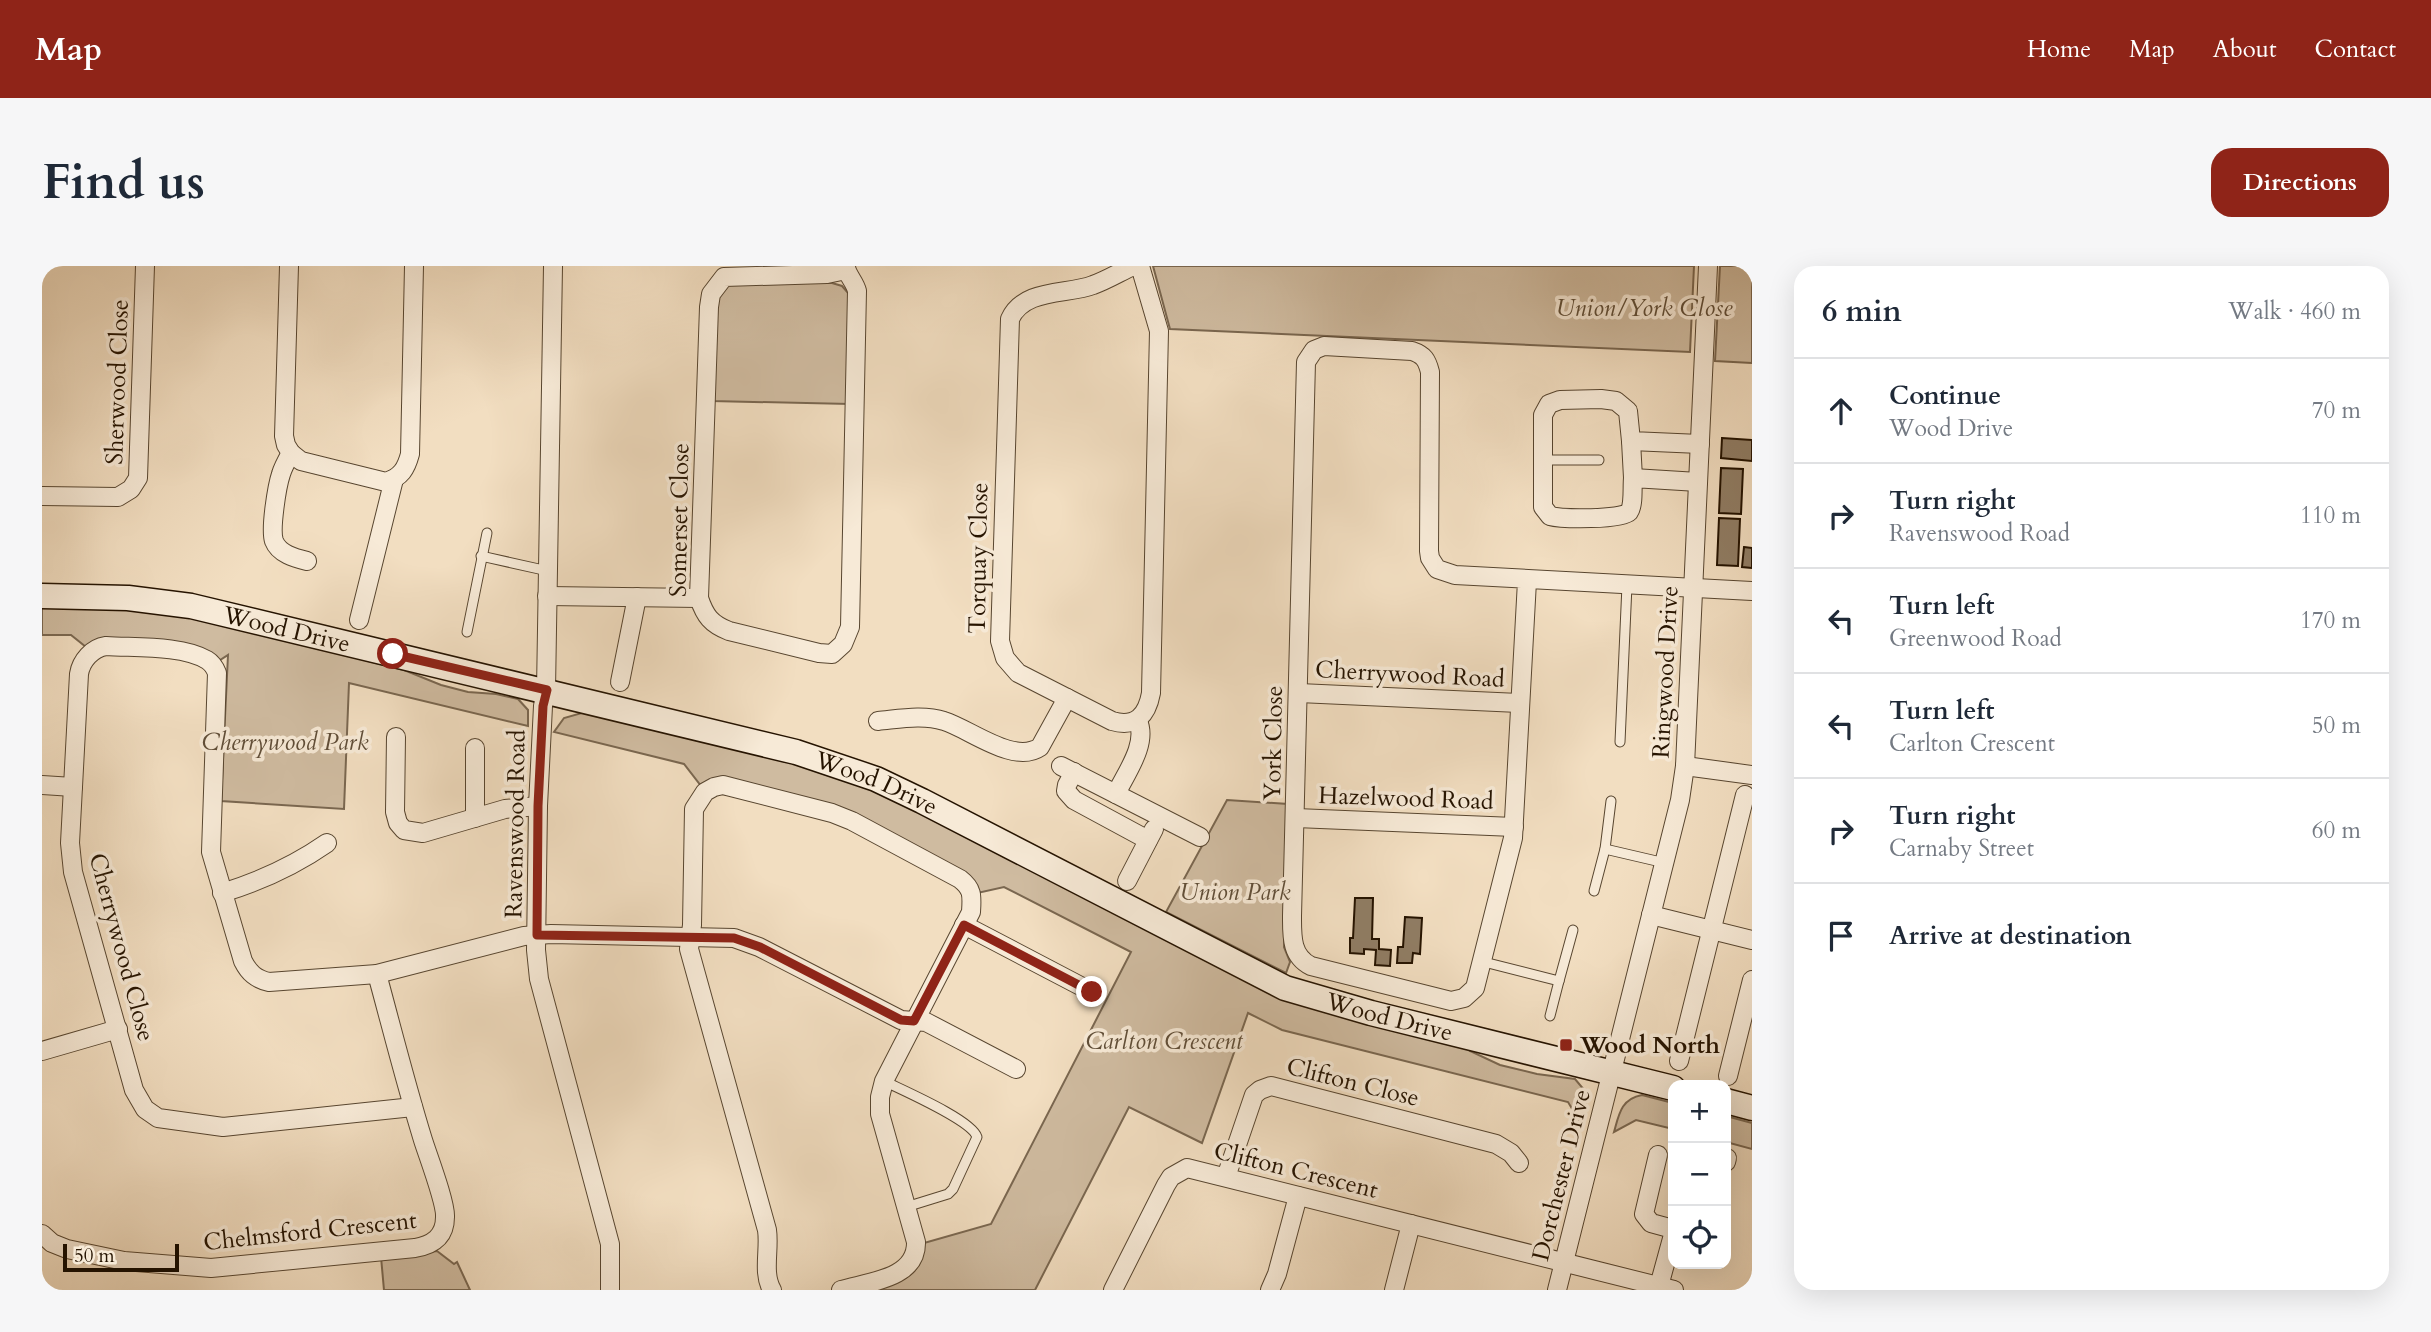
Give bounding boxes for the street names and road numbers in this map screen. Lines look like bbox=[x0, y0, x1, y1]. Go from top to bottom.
street label: Sherwood Close bbox=[98, 299, 137, 465]
street label: Somerset Close bbox=[662, 443, 697, 597]
street label: Torquay Close bbox=[961, 482, 996, 634]
street label: Ringwood Drive bbox=[1644, 585, 1687, 759]
street label: Wood Drive bbox=[219, 598, 354, 661]
street label: Cherrywood Road bbox=[1314, 653, 1506, 696]
street label: York Close bbox=[1256, 685, 1291, 801]
street label: Ravenswood Road bbox=[497, 729, 534, 919]
street label: Wood Drive bbox=[810, 743, 943, 823]
street label: Hazelwood Road bbox=[1318, 779, 1494, 818]
street label: Cherrywood Close bbox=[81, 849, 162, 1045]
street label: Wood Drive bbox=[1321, 984, 1456, 1050]
street label: Clifton Close bbox=[1283, 1050, 1423, 1115]
street label: Dorchester Drive bbox=[1524, 1086, 1599, 1264]
street label: Clifton Crescent bbox=[1210, 1134, 1382, 1207]
street label: Chelmsford Crescent bbox=[202, 1204, 419, 1259]

